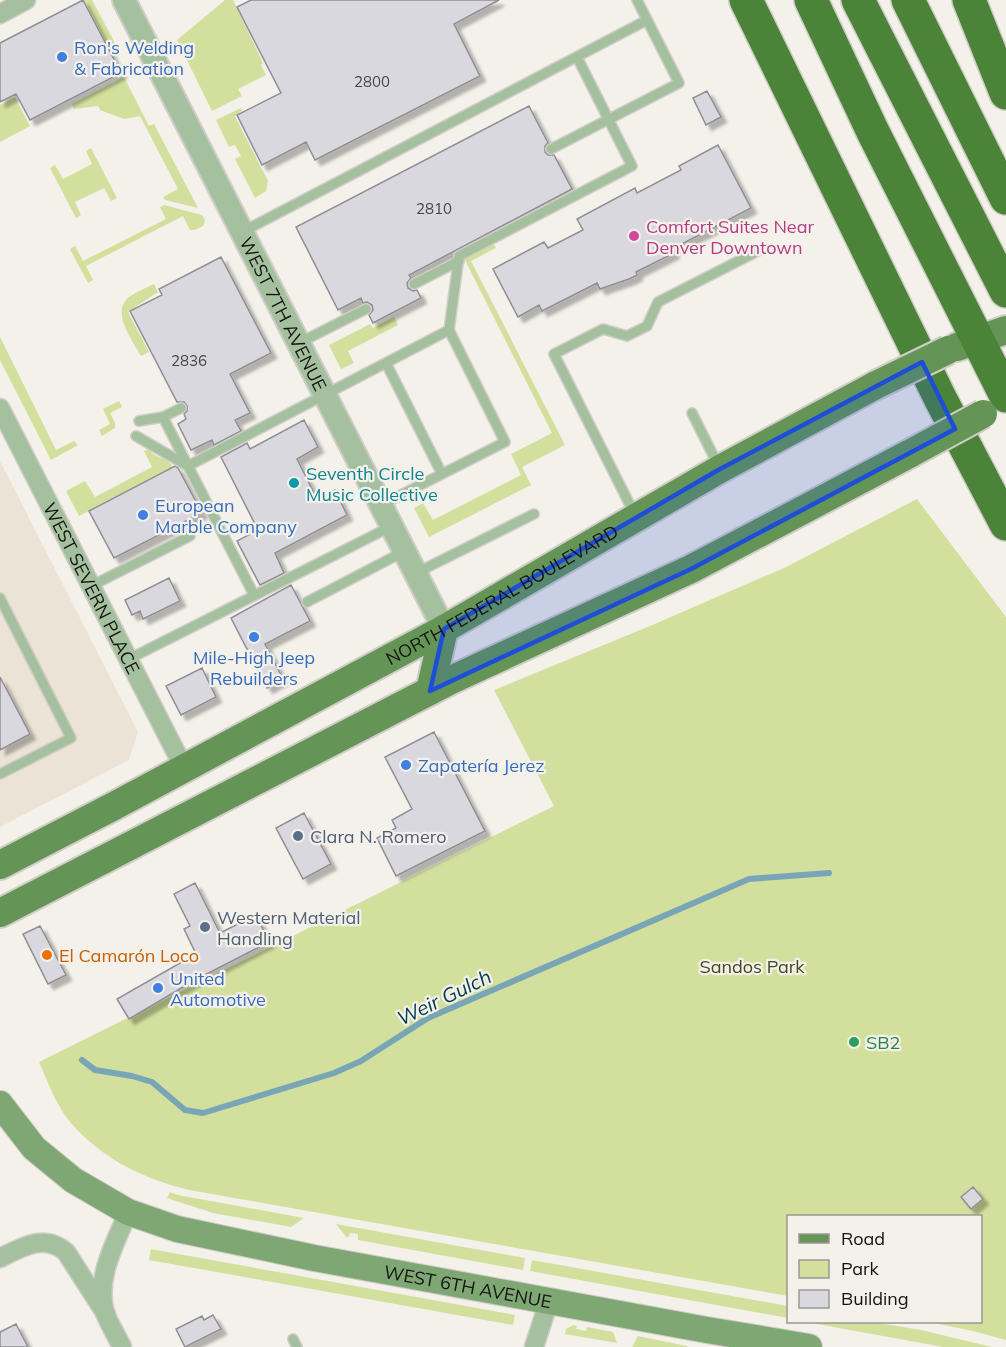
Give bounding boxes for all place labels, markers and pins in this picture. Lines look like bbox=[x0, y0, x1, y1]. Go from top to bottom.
place label: Ron's Welding & Fabrication bbox=[74, 36, 194, 80]
marker: Ron's Welding & Fabrication bbox=[55, 50, 69, 64]
place label: Comfort Suites Near Denver Downtown bbox=[646, 215, 814, 259]
marker: Comfort Suites Near Denver Downtown bbox=[627, 229, 641, 243]
place label: Seventh Circle Music Collective bbox=[306, 462, 438, 506]
marker: Seventh Circle Music Collective bbox=[287, 476, 301, 490]
place label: European Marble Company bbox=[155, 494, 297, 538]
marker: European Marble Company bbox=[136, 508, 150, 522]
marker: Mile-High Jeep Rebuilders bbox=[247, 630, 261, 644]
place label: Mile-High Jeep Rebuilders bbox=[193, 646, 315, 690]
place label: Zapatería Jerez bbox=[418, 754, 545, 777]
marker: Zapatería Jerez bbox=[399, 758, 413, 772]
place label: Clara N. Romero bbox=[310, 825, 446, 848]
marker: Clara N. Romero bbox=[291, 829, 305, 843]
place label: Western Material Handling bbox=[217, 906, 361, 950]
marker: Western Material Handling bbox=[198, 920, 212, 934]
place label: El Camarón Loco bbox=[59, 944, 199, 967]
marker: El Camarón Loco bbox=[40, 948, 54, 962]
place label: United Automotive bbox=[170, 967, 266, 1011]
marker: United Automotive bbox=[151, 981, 165, 995]
place label: SB2 bbox=[866, 1031, 900, 1054]
marker: SB2 bbox=[847, 1035, 861, 1049]

